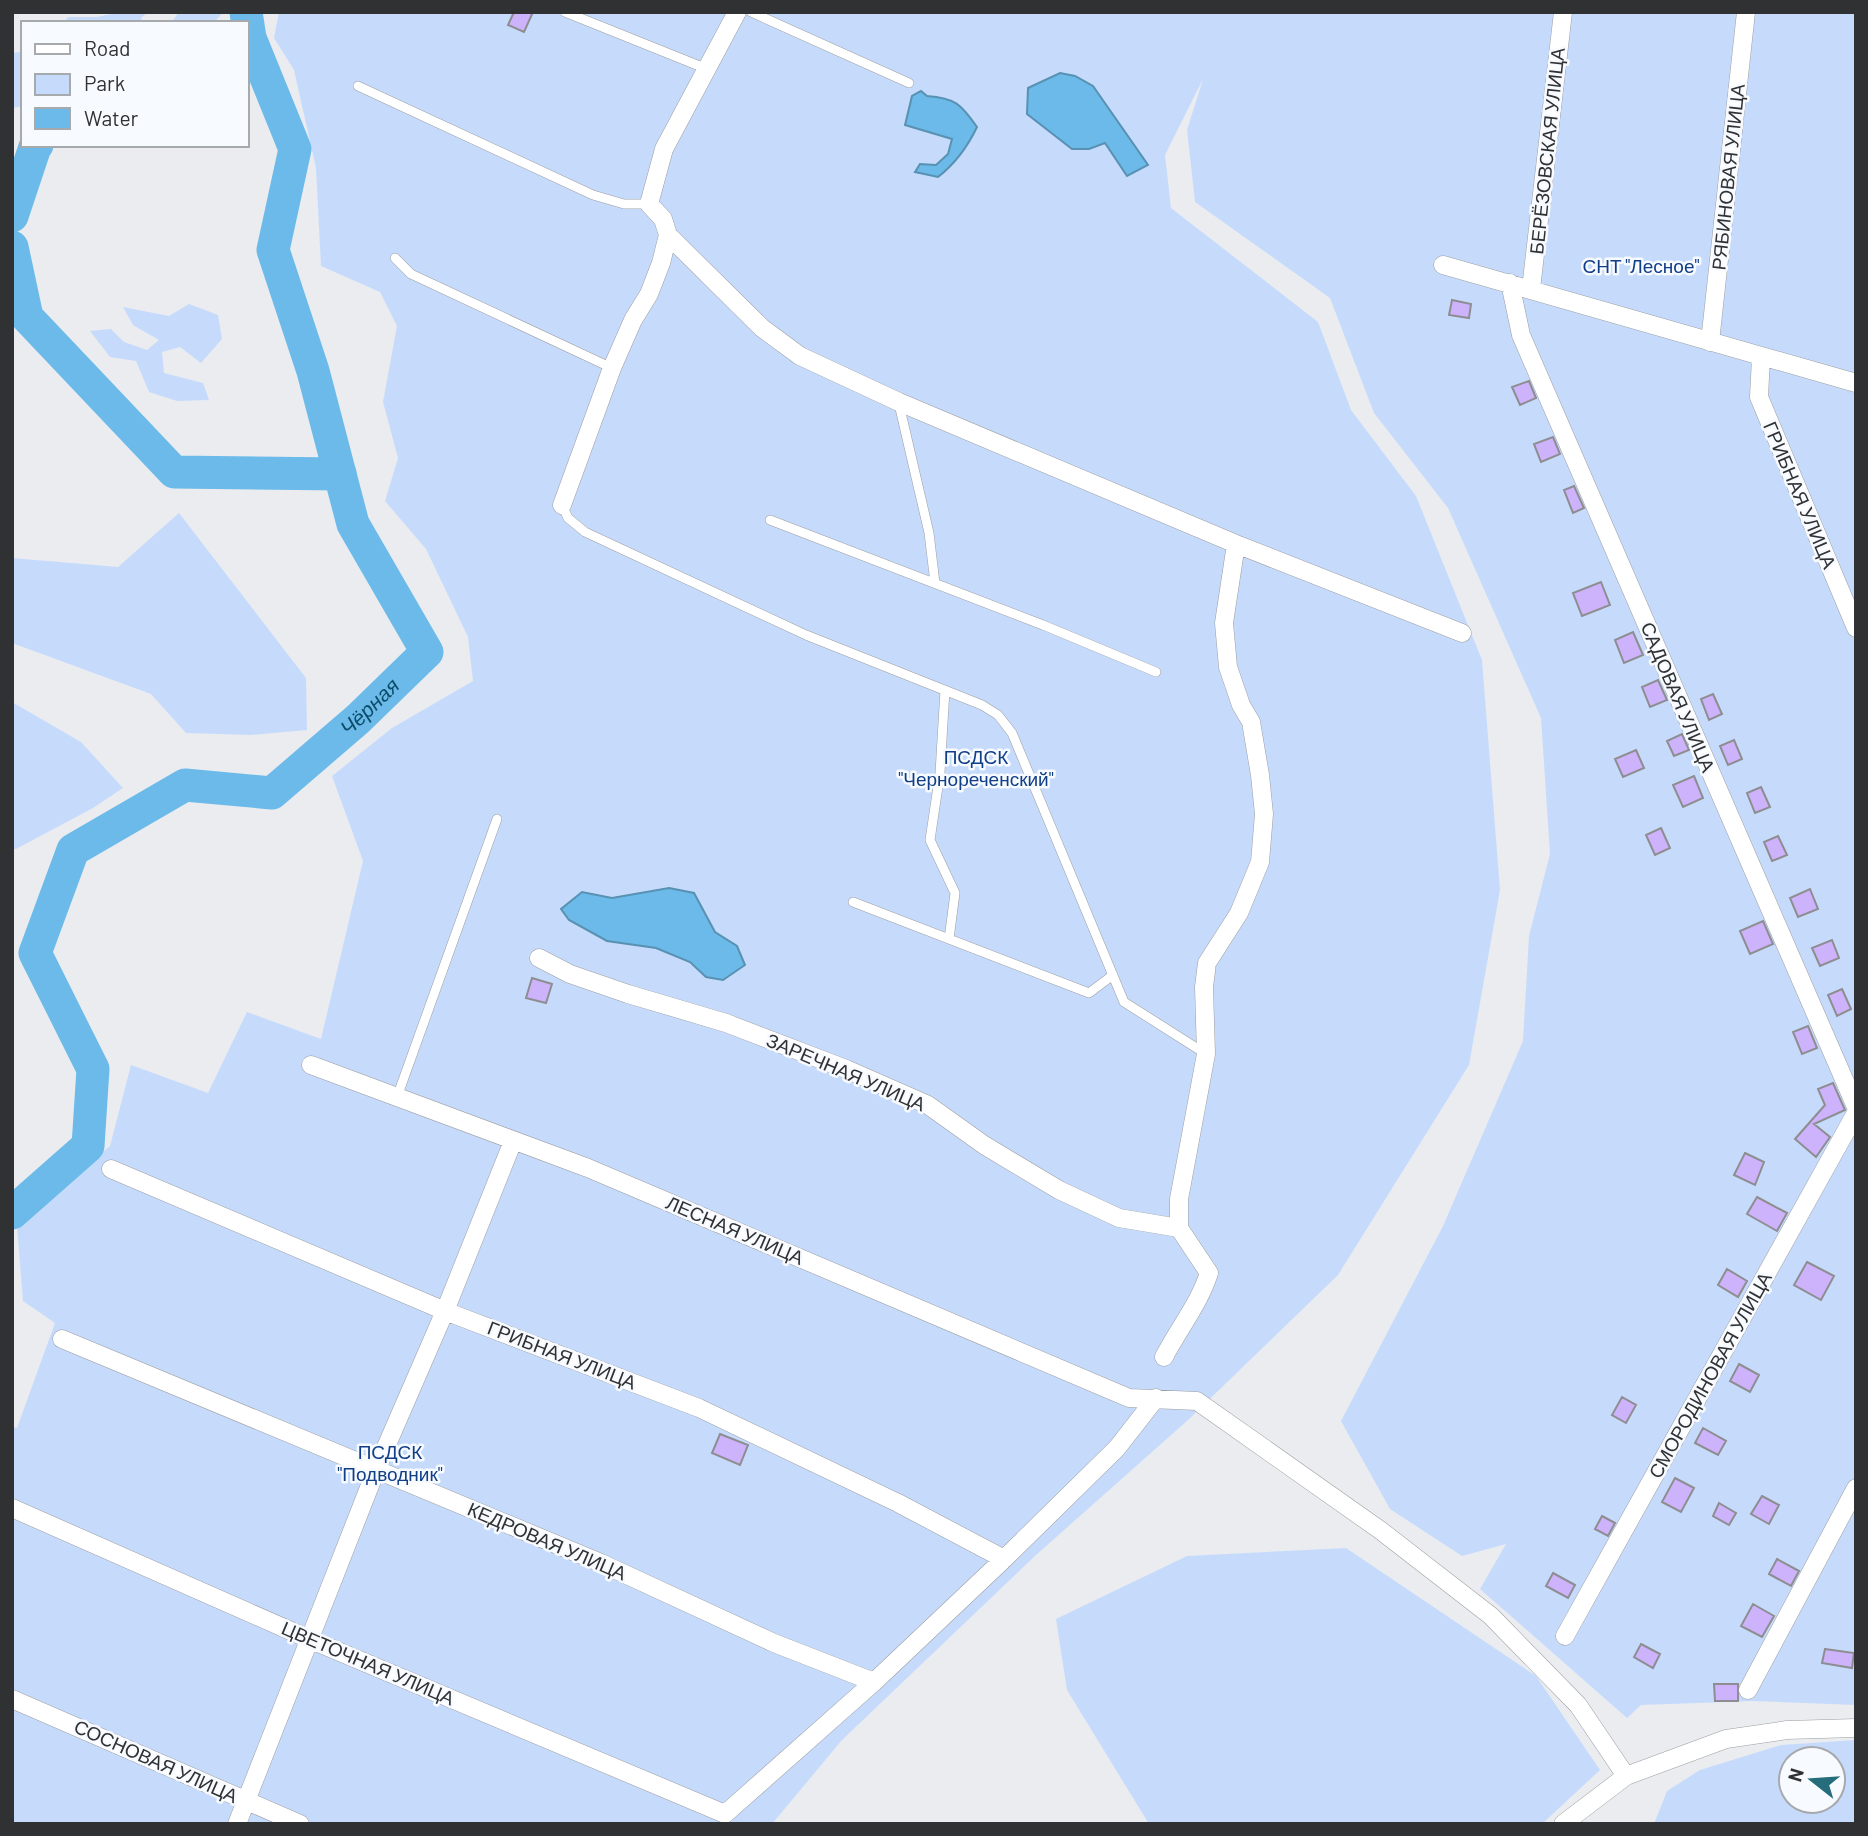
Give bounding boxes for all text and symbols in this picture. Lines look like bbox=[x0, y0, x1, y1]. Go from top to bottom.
legend bbox=[21, 21, 248, 147]
text: Road bbox=[84, 35, 130, 60]
street label: БЕРЁЗОВСКАЯ УЛИЦА bbox=[1524, 46, 1569, 256]
text: Park bbox=[84, 70, 125, 95]
street label: РЯБИНОВАЯ УЛИЦА bbox=[1706, 82, 1749, 271]
text: Water bbox=[84, 105, 139, 130]
park label: СНТ "Лесное" bbox=[1582, 254, 1700, 277]
street label: ГРИБНАЯ УЛИЦА bbox=[1759, 418, 1842, 572]
street label: САДОВАЯ УЛИЦА bbox=[1636, 618, 1721, 776]
water label: Чёрная bbox=[334, 672, 403, 740]
park label: ПСДСК "Чернореченский" bbox=[898, 745, 1054, 790]
street label: ЗАРЕЧНАЯ УЛИЦА bbox=[763, 1028, 929, 1116]
street label: ЛЕСНАЯ УЛИЦА bbox=[663, 1190, 808, 1269]
street label: СМОРОДИНОВАЯ УЛИЦА bbox=[1643, 1267, 1776, 1482]
street label: ГРИБНАЯ УЛИЦА bbox=[485, 1316, 640, 1394]
park label: ПСДСК "Подводник" bbox=[337, 1440, 443, 1485]
street label: КЕДРОВАЯ УЛИЦА bbox=[464, 1497, 630, 1584]
street label: ЦВЕТОЧНАЯ УЛИЦА bbox=[278, 1616, 458, 1709]
street label: СОСНОВАЯ УЛИЦА bbox=[71, 1714, 242, 1807]
north arrow bbox=[1777, 1745, 1847, 1815]
text: N bbox=[1782, 1765, 1808, 1784]

